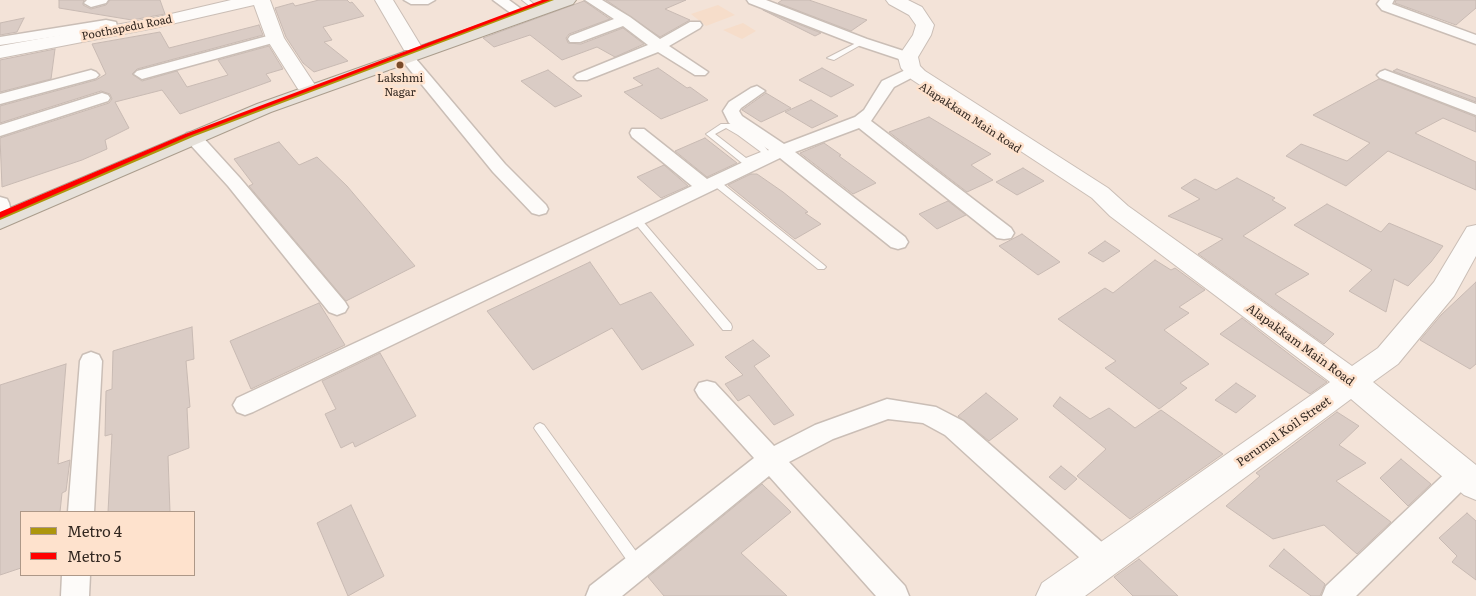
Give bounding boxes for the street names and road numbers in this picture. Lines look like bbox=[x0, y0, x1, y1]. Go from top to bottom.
street label: Poothapedu Road bbox=[81, 13, 173, 43]
street label: Alapakkam Main Road bbox=[917, 80, 1023, 156]
street label: Alapakkam Main Road bbox=[1243, 301, 1357, 389]
street label: Perumal Koil Street bbox=[1234, 394, 1334, 470]

